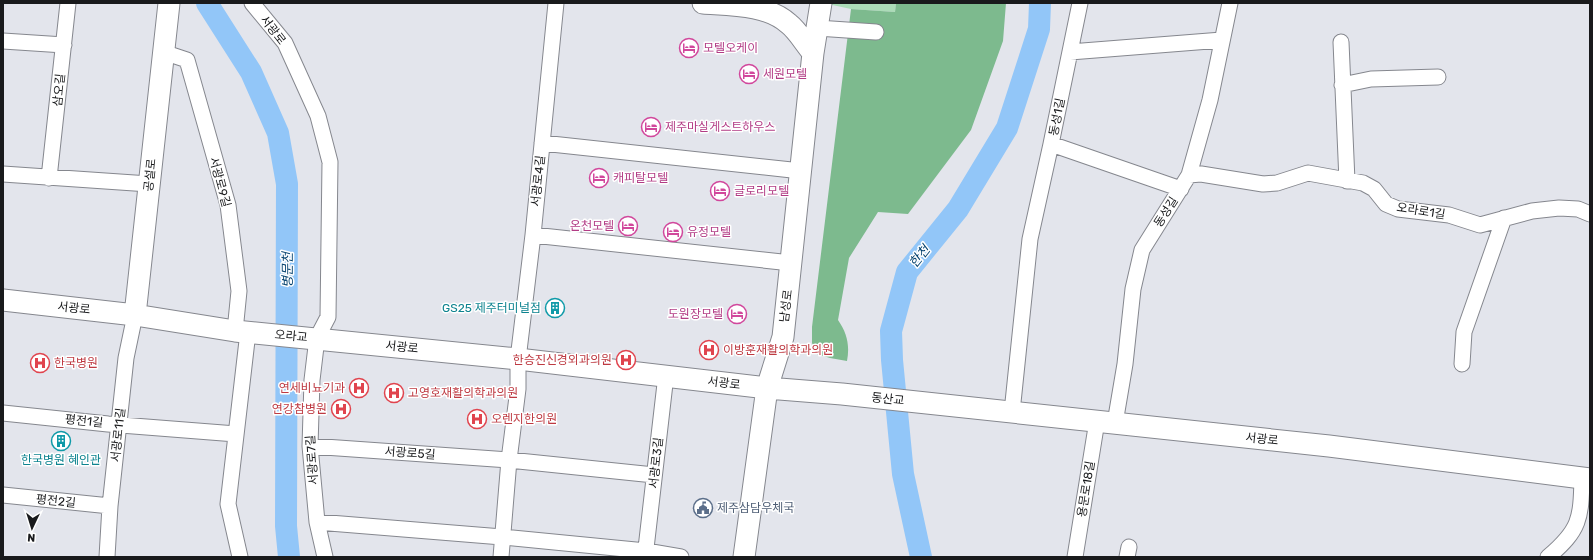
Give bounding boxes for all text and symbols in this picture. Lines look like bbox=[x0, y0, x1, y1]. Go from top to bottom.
street label: 서광로 bbox=[257, 13, 289, 47]
hotel icon: 모텔오케이 bbox=[678, 37, 700, 59]
place label: 모텔오케이 bbox=[703, 41, 758, 55]
hotel icon: 세원모텔 bbox=[738, 63, 760, 85]
place label: 세원모텔 bbox=[763, 67, 807, 81]
street label: 삼오길 bbox=[50, 73, 68, 107]
street label: 동성1길 bbox=[1046, 97, 1068, 137]
hotel icon: 제주마실게스트하우스 bbox=[640, 116, 662, 138]
place label: 제주마실게스트하우스 bbox=[665, 120, 775, 134]
street label: 서광로9길 bbox=[207, 155, 233, 209]
street label: 서광로4길 bbox=[528, 155, 548, 207]
street label: 공설로 bbox=[141, 158, 159, 192]
hotel icon: 캐피탈모텔 bbox=[588, 167, 610, 189]
place label: 캐피탈모텔 bbox=[613, 171, 668, 185]
hotel icon: 글로리모텔 bbox=[709, 180, 731, 202]
place label: 글로리모텔 bbox=[734, 184, 789, 198]
street label: 동성길 bbox=[1151, 194, 1181, 230]
street label: 오라로1길 bbox=[1396, 200, 1446, 222]
hotel icon: 온천모텔 bbox=[617, 215, 639, 237]
place label: 온천모텔 bbox=[570, 219, 614, 233]
hotel icon: 유정모텔 bbox=[662, 221, 684, 243]
place label: 유정모텔 bbox=[687, 225, 731, 239]
water label: 한천 bbox=[906, 241, 933, 270]
water label: 병문천 bbox=[280, 251, 295, 288]
street label: 남성로 bbox=[777, 289, 795, 323]
building icon: GS25 제주터미널점 bbox=[544, 297, 566, 319]
street label: 서광로 bbox=[57, 299, 91, 317]
place label: GS25 제주터미널점 bbox=[442, 301, 541, 315]
hotel icon: 도원장모텔 bbox=[726, 303, 748, 325]
place label: 도원장모텔 bbox=[668, 307, 723, 321]
street label: 오라교 bbox=[274, 328, 308, 344]
street label: 서광로 bbox=[385, 338, 419, 356]
hospital icon: 이방훈재활의학과의원 bbox=[698, 339, 720, 361]
place label: 이방훈재활의학과의원 bbox=[723, 343, 833, 357]
hospital icon: 한승진신경외과의원 bbox=[615, 349, 637, 371]
hospital icon: 한국병원 bbox=[29, 352, 51, 374]
place label: 한승진신경외과의원 bbox=[513, 353, 612, 367]
place label: 한국병원 bbox=[54, 356, 98, 370]
street label: 서광로 bbox=[707, 374, 741, 392]
hospital icon: 연세비뇨기과 bbox=[348, 377, 370, 399]
place label: 연세비뇨기과 bbox=[279, 381, 345, 395]
hospital icon: 고영호재활의학과의원 bbox=[383, 382, 405, 404]
place label: 고영호재활의학과의원 bbox=[408, 386, 518, 400]
street label: 동산교 bbox=[871, 390, 905, 408]
hospital icon: 연강참병원 bbox=[330, 398, 352, 420]
place label: 연강참병원 bbox=[272, 402, 327, 416]
street label: 서광로11길 bbox=[108, 407, 128, 463]
hospital icon: 오렌지한의원 bbox=[466, 408, 488, 430]
street label: 평전1길 bbox=[64, 412, 104, 430]
place label: 오렌지한의원 bbox=[491, 412, 557, 426]
building icon: 한국병원 혜인관 bbox=[50, 430, 72, 452]
street label: 서광로 bbox=[1245, 430, 1279, 448]
street label: 서광로7길 bbox=[303, 434, 321, 486]
street label: 서광로3길 bbox=[646, 437, 666, 489]
street label: 서광로5길 bbox=[384, 444, 436, 462]
place label: 한국병원 혜인관 bbox=[21, 453, 101, 467]
street label: 용문로18길 bbox=[1075, 460, 1097, 518]
street label: 평전2길 bbox=[35, 492, 77, 510]
public building icon: 제주삼담우체국 bbox=[692, 497, 714, 519]
place label: 제주삼담우체국 bbox=[717, 501, 794, 515]
north arrow bbox=[12, 508, 52, 548]
text: N bbox=[27, 531, 36, 544]

